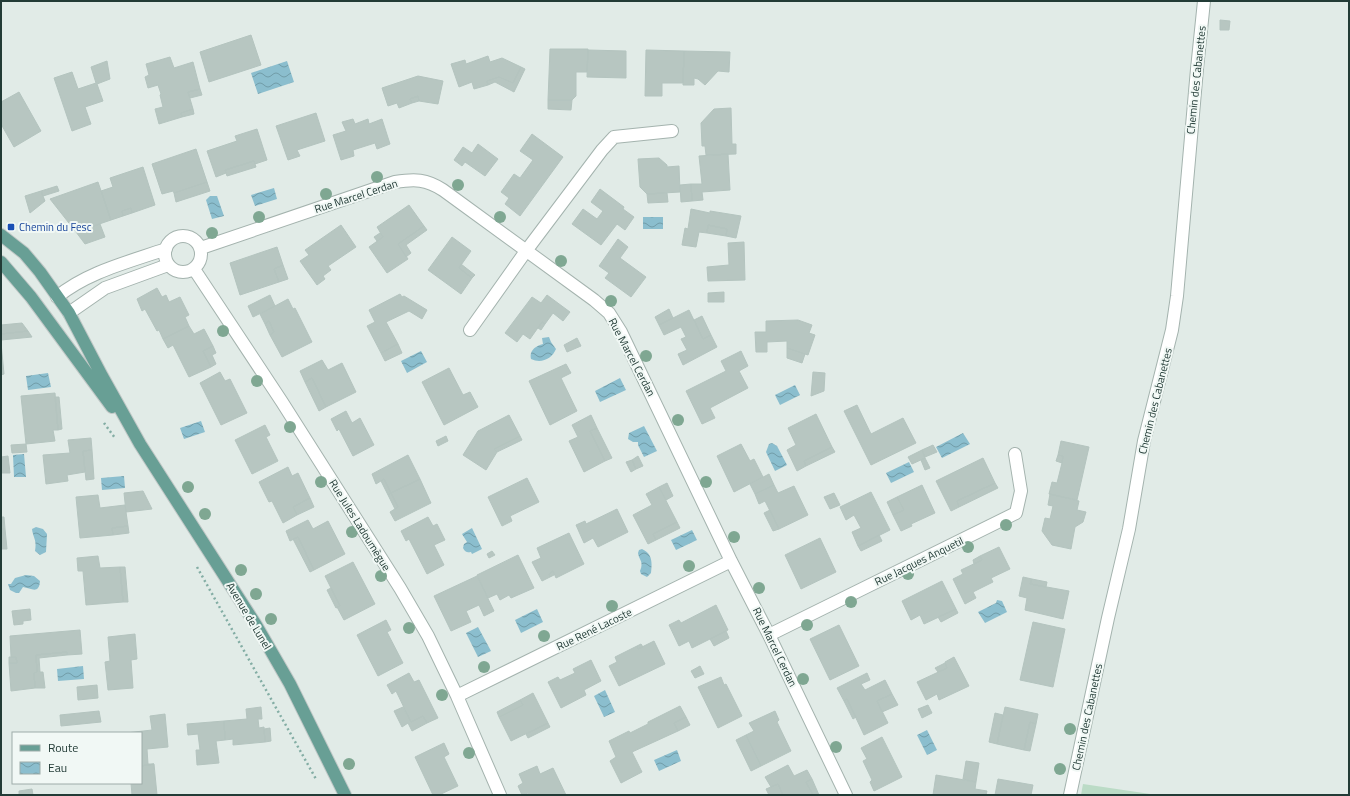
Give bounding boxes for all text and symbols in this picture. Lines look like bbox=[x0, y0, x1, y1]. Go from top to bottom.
street label: Chemin des Cabanettes bbox=[1182, 25, 1210, 135]
street label: Rue Marcel Cerdan bbox=[312, 175, 400, 217]
place label: Chemin du Fesc bbox=[19, 219, 92, 235]
marker: Chemin du Fesc bbox=[6, 222, 16, 232]
street label: Rue Marcel Cerdan bbox=[605, 315, 659, 399]
street label: Chemin des Cabanettes bbox=[1134, 346, 1176, 456]
street label: Rue Jules Ladoumègue bbox=[325, 476, 395, 574]
street label: Rue Jacques Anquetil bbox=[872, 533, 966, 589]
street label: Avenue de Lunel bbox=[223, 579, 275, 653]
street label: Rue René Lacoste bbox=[553, 604, 635, 654]
street label: Rue Marcel Cerdan bbox=[749, 605, 801, 689]
street label: Chemin des Cabanettes bbox=[1068, 662, 1106, 772]
legend bbox=[12, 732, 142, 784]
text: Route bbox=[48, 738, 78, 757]
text: Eau bbox=[48, 758, 67, 777]

